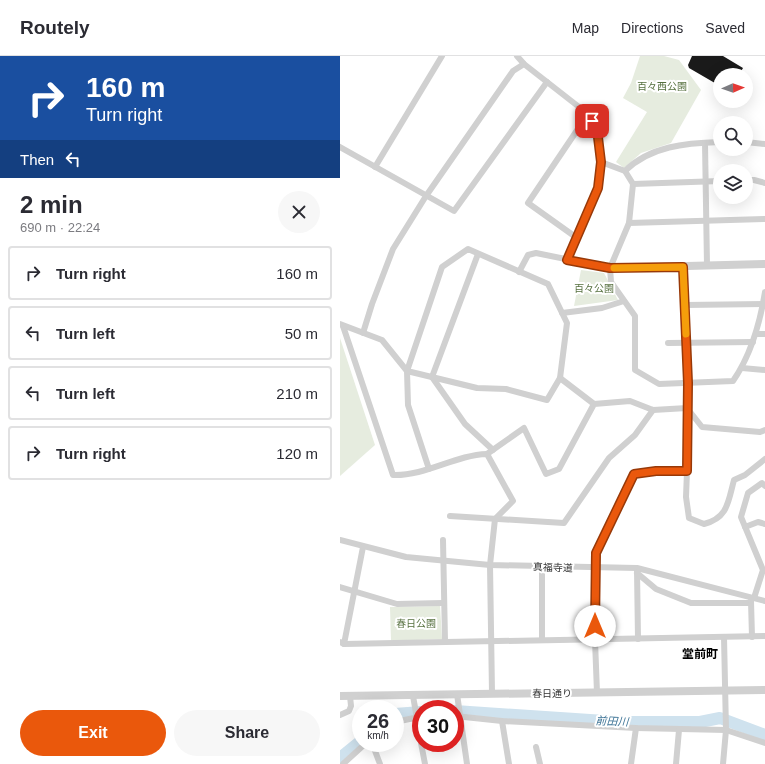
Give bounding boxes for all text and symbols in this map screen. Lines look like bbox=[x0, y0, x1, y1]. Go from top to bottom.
text: Routely bbox=[20, 17, 90, 38]
text: Map bbox=[572, 20, 599, 36]
text: Directions bbox=[621, 20, 683, 36]
text: Saved bbox=[705, 20, 745, 36]
north arrow bbox=[713, 68, 753, 108]
map controls bbox=[713, 68, 753, 204]
icon: right bbox=[20, 72, 72, 124]
text: 160 m bbox=[86, 72, 165, 103]
park label: 百々西公園 bbox=[637, 81, 687, 92]
pin bbox=[575, 104, 609, 138]
text: Turn right bbox=[86, 105, 162, 125]
icon: arrive bbox=[581, 110, 603, 132]
button: search bbox=[713, 116, 753, 156]
icon: left bbox=[62, 148, 84, 170]
text: Then bbox=[20, 151, 54, 168]
button: layers bbox=[713, 164, 753, 204]
text: 2 min bbox=[20, 191, 83, 218]
button: close bbox=[278, 191, 320, 233]
text: 690 m · 22:24 bbox=[20, 220, 100, 235]
icon: right bbox=[22, 262, 44, 284]
text: Turn right bbox=[56, 265, 126, 282]
text: 160 m bbox=[276, 265, 318, 282]
park label: 百々公園 bbox=[574, 283, 614, 294]
icon: left bbox=[22, 322, 44, 344]
text: Turn left bbox=[56, 325, 115, 342]
text: 50 m bbox=[285, 325, 318, 342]
icon: left bbox=[22, 382, 44, 404]
text: Turn left bbox=[56, 385, 115, 402]
text: 210 m bbox=[276, 385, 318, 402]
icon: right bbox=[22, 442, 44, 464]
text: Turn right bbox=[56, 445, 126, 462]
text: 120 m bbox=[276, 445, 318, 462]
street label: 真福寺道 bbox=[533, 561, 573, 574]
position arrow bbox=[574, 605, 616, 647]
park label: 春日公園 bbox=[396, 618, 436, 629]
district label: 堂前町 bbox=[682, 647, 718, 661]
street label: 春日通り bbox=[532, 688, 572, 699]
speed limit sign: 30 bbox=[412, 700, 464, 752]
button: Exit bbox=[20, 710, 166, 756]
button: Share bbox=[174, 710, 320, 756]
text: 26 bbox=[367, 710, 389, 732]
water label: 前田川 bbox=[595, 714, 630, 728]
text: km/h bbox=[367, 730, 389, 741]

